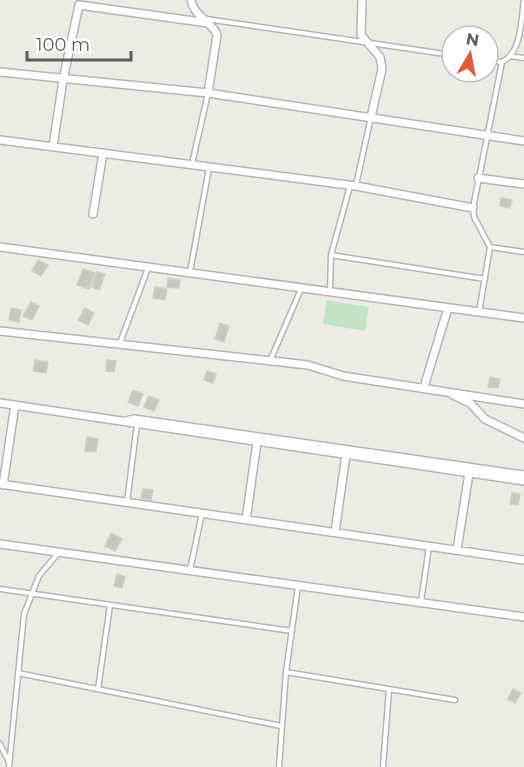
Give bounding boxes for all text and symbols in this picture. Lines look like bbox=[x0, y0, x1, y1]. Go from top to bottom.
scale bar bbox=[27, 24, 130, 62]
north arrow bbox=[440, 24, 500, 84]
text: N bbox=[464, 29, 481, 50]
text: 100 m bbox=[36, 34, 90, 56]

